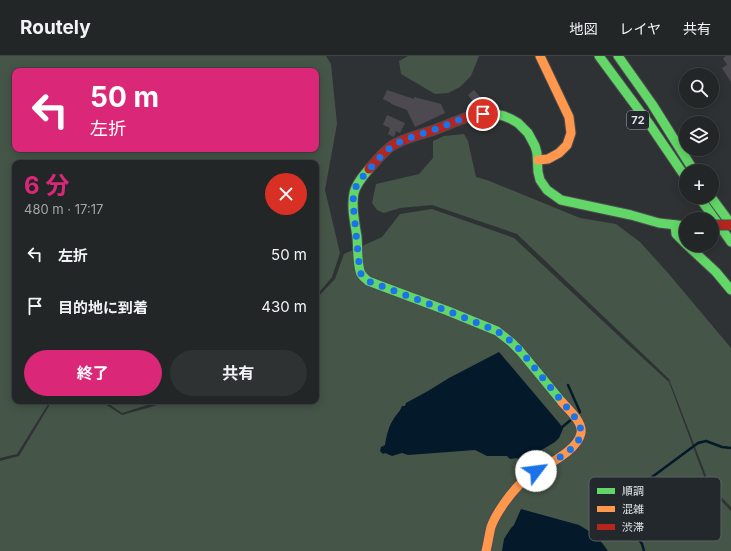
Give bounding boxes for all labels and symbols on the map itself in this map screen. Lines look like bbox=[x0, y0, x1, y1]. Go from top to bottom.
pin bbox=[466, 97, 500, 131]
road number: 72 bbox=[627, 111, 649, 129]
position arrow bbox=[515, 450, 557, 492]
legend bbox=[589, 477, 721, 541]
text: 順調 bbox=[622, 484, 644, 498]
text: 混雑 bbox=[622, 502, 644, 516]
text: 渋滞 bbox=[622, 520, 644, 534]

